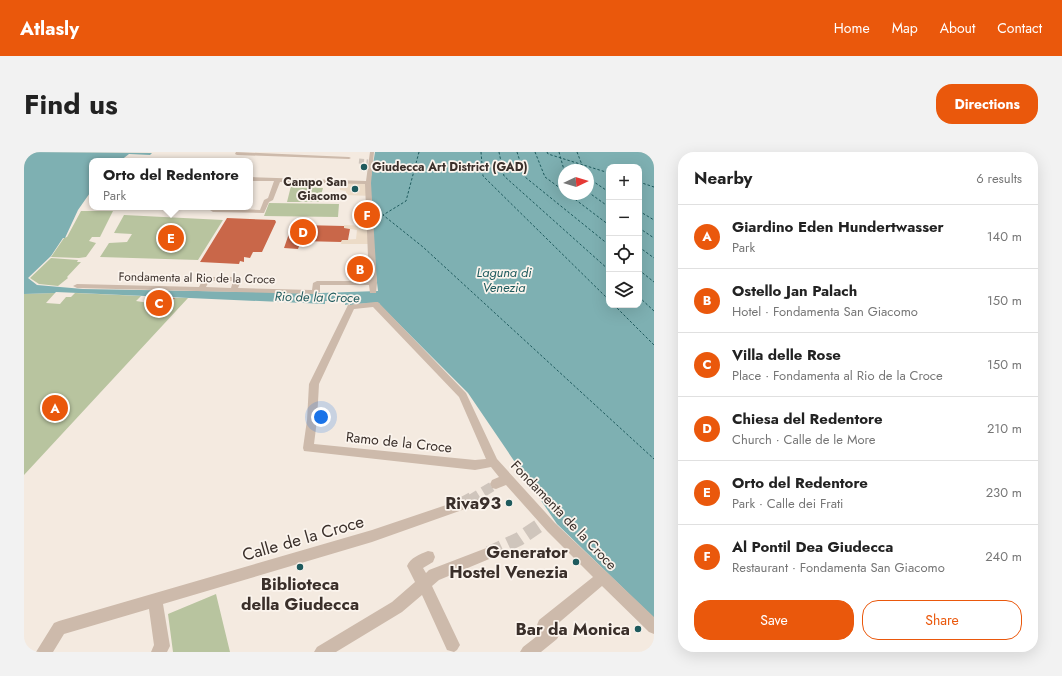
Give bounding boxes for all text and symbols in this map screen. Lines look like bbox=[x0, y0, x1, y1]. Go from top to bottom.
text: Atlasly bbox=[20, 15, 79, 42]
text: Home bbox=[834, 18, 870, 38]
text: Map bbox=[892, 18, 918, 38]
text: About bbox=[940, 18, 975, 38]
text: Contact bbox=[997, 18, 1042, 38]
text: Find us bbox=[24, 84, 118, 125]
button: Directions bbox=[936, 84, 1038, 124]
popup bbox=[89, 158, 253, 210]
place label: Giudecca Art District (GAD) bbox=[372, 158, 528, 176]
marker: Giudecca Art District (GAD) bbox=[359, 162, 369, 172]
text: Orto del Redentore bbox=[103, 164, 239, 186]
north arrow bbox=[558, 164, 594, 200]
map controls bbox=[606, 164, 642, 308]
button: + bbox=[606, 164, 642, 200]
text: Nearby bbox=[694, 166, 752, 190]
text: 6 results bbox=[976, 169, 1022, 188]
place label: Campo San Giacomo bbox=[283, 173, 347, 205]
marker: Campo San Giacomo bbox=[350, 184, 360, 194]
text: Park bbox=[103, 186, 126, 205]
pin: F bbox=[354, 200, 380, 230]
button: − bbox=[606, 200, 642, 236]
text: Giardino Eden Hundertwasser bbox=[732, 216, 944, 238]
pin: D bbox=[290, 217, 316, 247]
pin: E bbox=[158, 223, 184, 253]
text: A bbox=[702, 227, 712, 246]
text: 140 m bbox=[987, 227, 1022, 246]
button: locate bbox=[606, 236, 642, 272]
text: Park bbox=[732, 238, 755, 257]
pin: B bbox=[347, 254, 373, 284]
water label: Laguna di Venezia bbox=[477, 263, 532, 297]
street label: Fondamenta al Rio de la Croce bbox=[119, 268, 275, 288]
button: layers bbox=[606, 272, 642, 308]
text: Ostello Jan Palach bbox=[732, 280, 857, 302]
water label: Rio de la Croce bbox=[274, 287, 360, 307]
pin: C bbox=[146, 288, 172, 318]
text: B bbox=[703, 291, 711, 310]
text: 150 m bbox=[987, 291, 1022, 310]
text: Hotel · Fondamenta San Giacomo bbox=[732, 302, 918, 321]
text: Villa delle Rose bbox=[732, 344, 841, 366]
text: C bbox=[702, 355, 712, 374]
text: 150 m bbox=[987, 355, 1022, 374]
text: Place · Fondamenta al Rio de la Croce bbox=[732, 366, 943, 385]
pin: A bbox=[42, 393, 68, 423]
your location bbox=[311, 407, 331, 427]
text: Chiesa del Redentore bbox=[732, 408, 883, 430]
text: D bbox=[702, 419, 712, 438]
text: 210 m bbox=[987, 419, 1022, 438]
street label: Ramo de la Croce bbox=[345, 426, 453, 458]
text: Church · Calle de le More bbox=[732, 430, 875, 449]
street label: Fondamenta de la Croce bbox=[506, 456, 622, 574]
text: Orto del Redentore bbox=[732, 472, 868, 494]
text: E bbox=[703, 483, 711, 502]
text: 230 m bbox=[986, 483, 1022, 502]
place label: Riva93 bbox=[445, 491, 501, 515]
text: Park · Calle dei Frati bbox=[732, 494, 843, 513]
marker: Riva93 bbox=[504, 498, 514, 508]
street label: Calle de la Croce bbox=[239, 509, 367, 567]
text: Al Pontil Dea Giudecca bbox=[732, 536, 893, 558]
place label: Generator Hostel Venezia bbox=[449, 540, 568, 584]
text: F bbox=[703, 547, 711, 566]
text: 240 m bbox=[985, 547, 1022, 566]
marker: Generator Hostel Venezia bbox=[571, 557, 581, 567]
text: Restaurant · Fondamenta San Giacomo bbox=[732, 558, 945, 577]
marker: Biblioteca della Giudecca bbox=[295, 562, 305, 572]
place label: Biblioteca della Giudecca bbox=[241, 572, 359, 616]
button: Save bbox=[694, 600, 854, 640]
button: Share bbox=[862, 600, 1022, 640]
place label: Bar da Monica bbox=[516, 617, 630, 641]
marker: Bar da Monica bbox=[633, 624, 643, 634]

